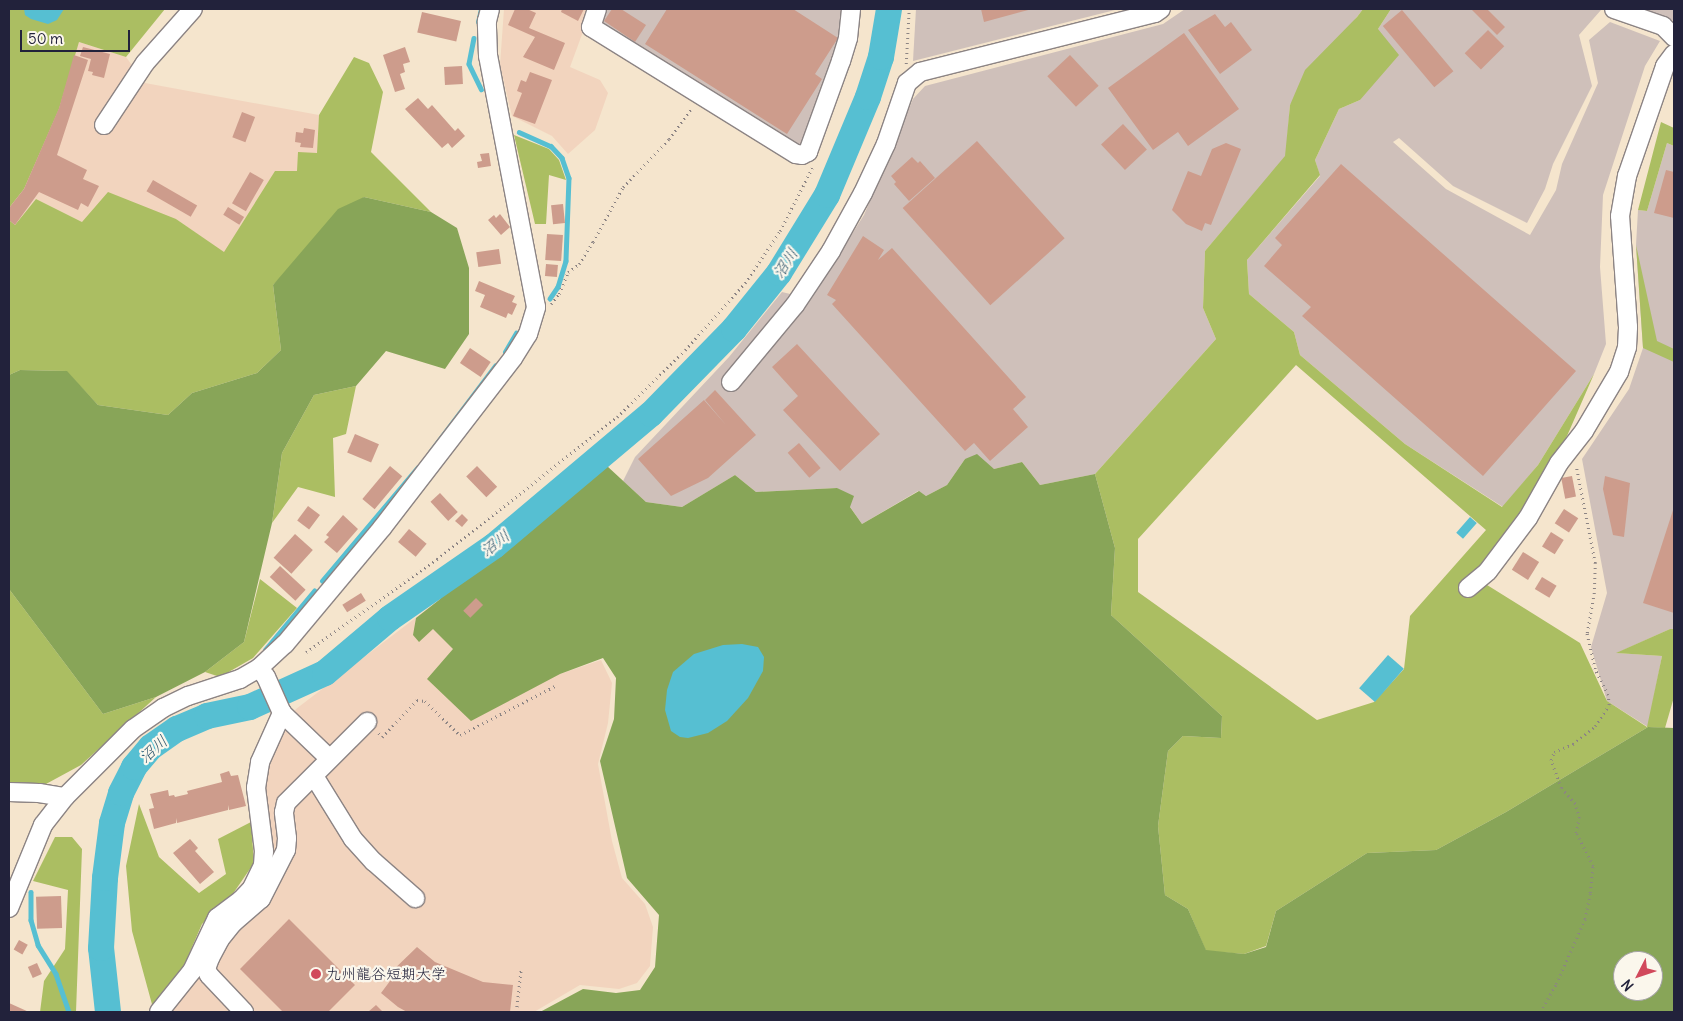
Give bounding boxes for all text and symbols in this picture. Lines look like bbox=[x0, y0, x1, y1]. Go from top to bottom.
scale bar bbox=[22, 20, 132, 52]
text: 50 m bbox=[28, 29, 63, 48]
water label: 沼川 bbox=[768, 244, 802, 282]
water label: 沼川 bbox=[476, 526, 514, 560]
water label: 沼川 bbox=[135, 731, 171, 767]
north arrow bbox=[1613, 951, 1663, 1001]
place label: 九州龍谷短期大学 bbox=[326, 965, 446, 983]
marker: 九州龍谷短期大学 bbox=[310, 968, 322, 980]
text: N bbox=[1617, 976, 1637, 995]

